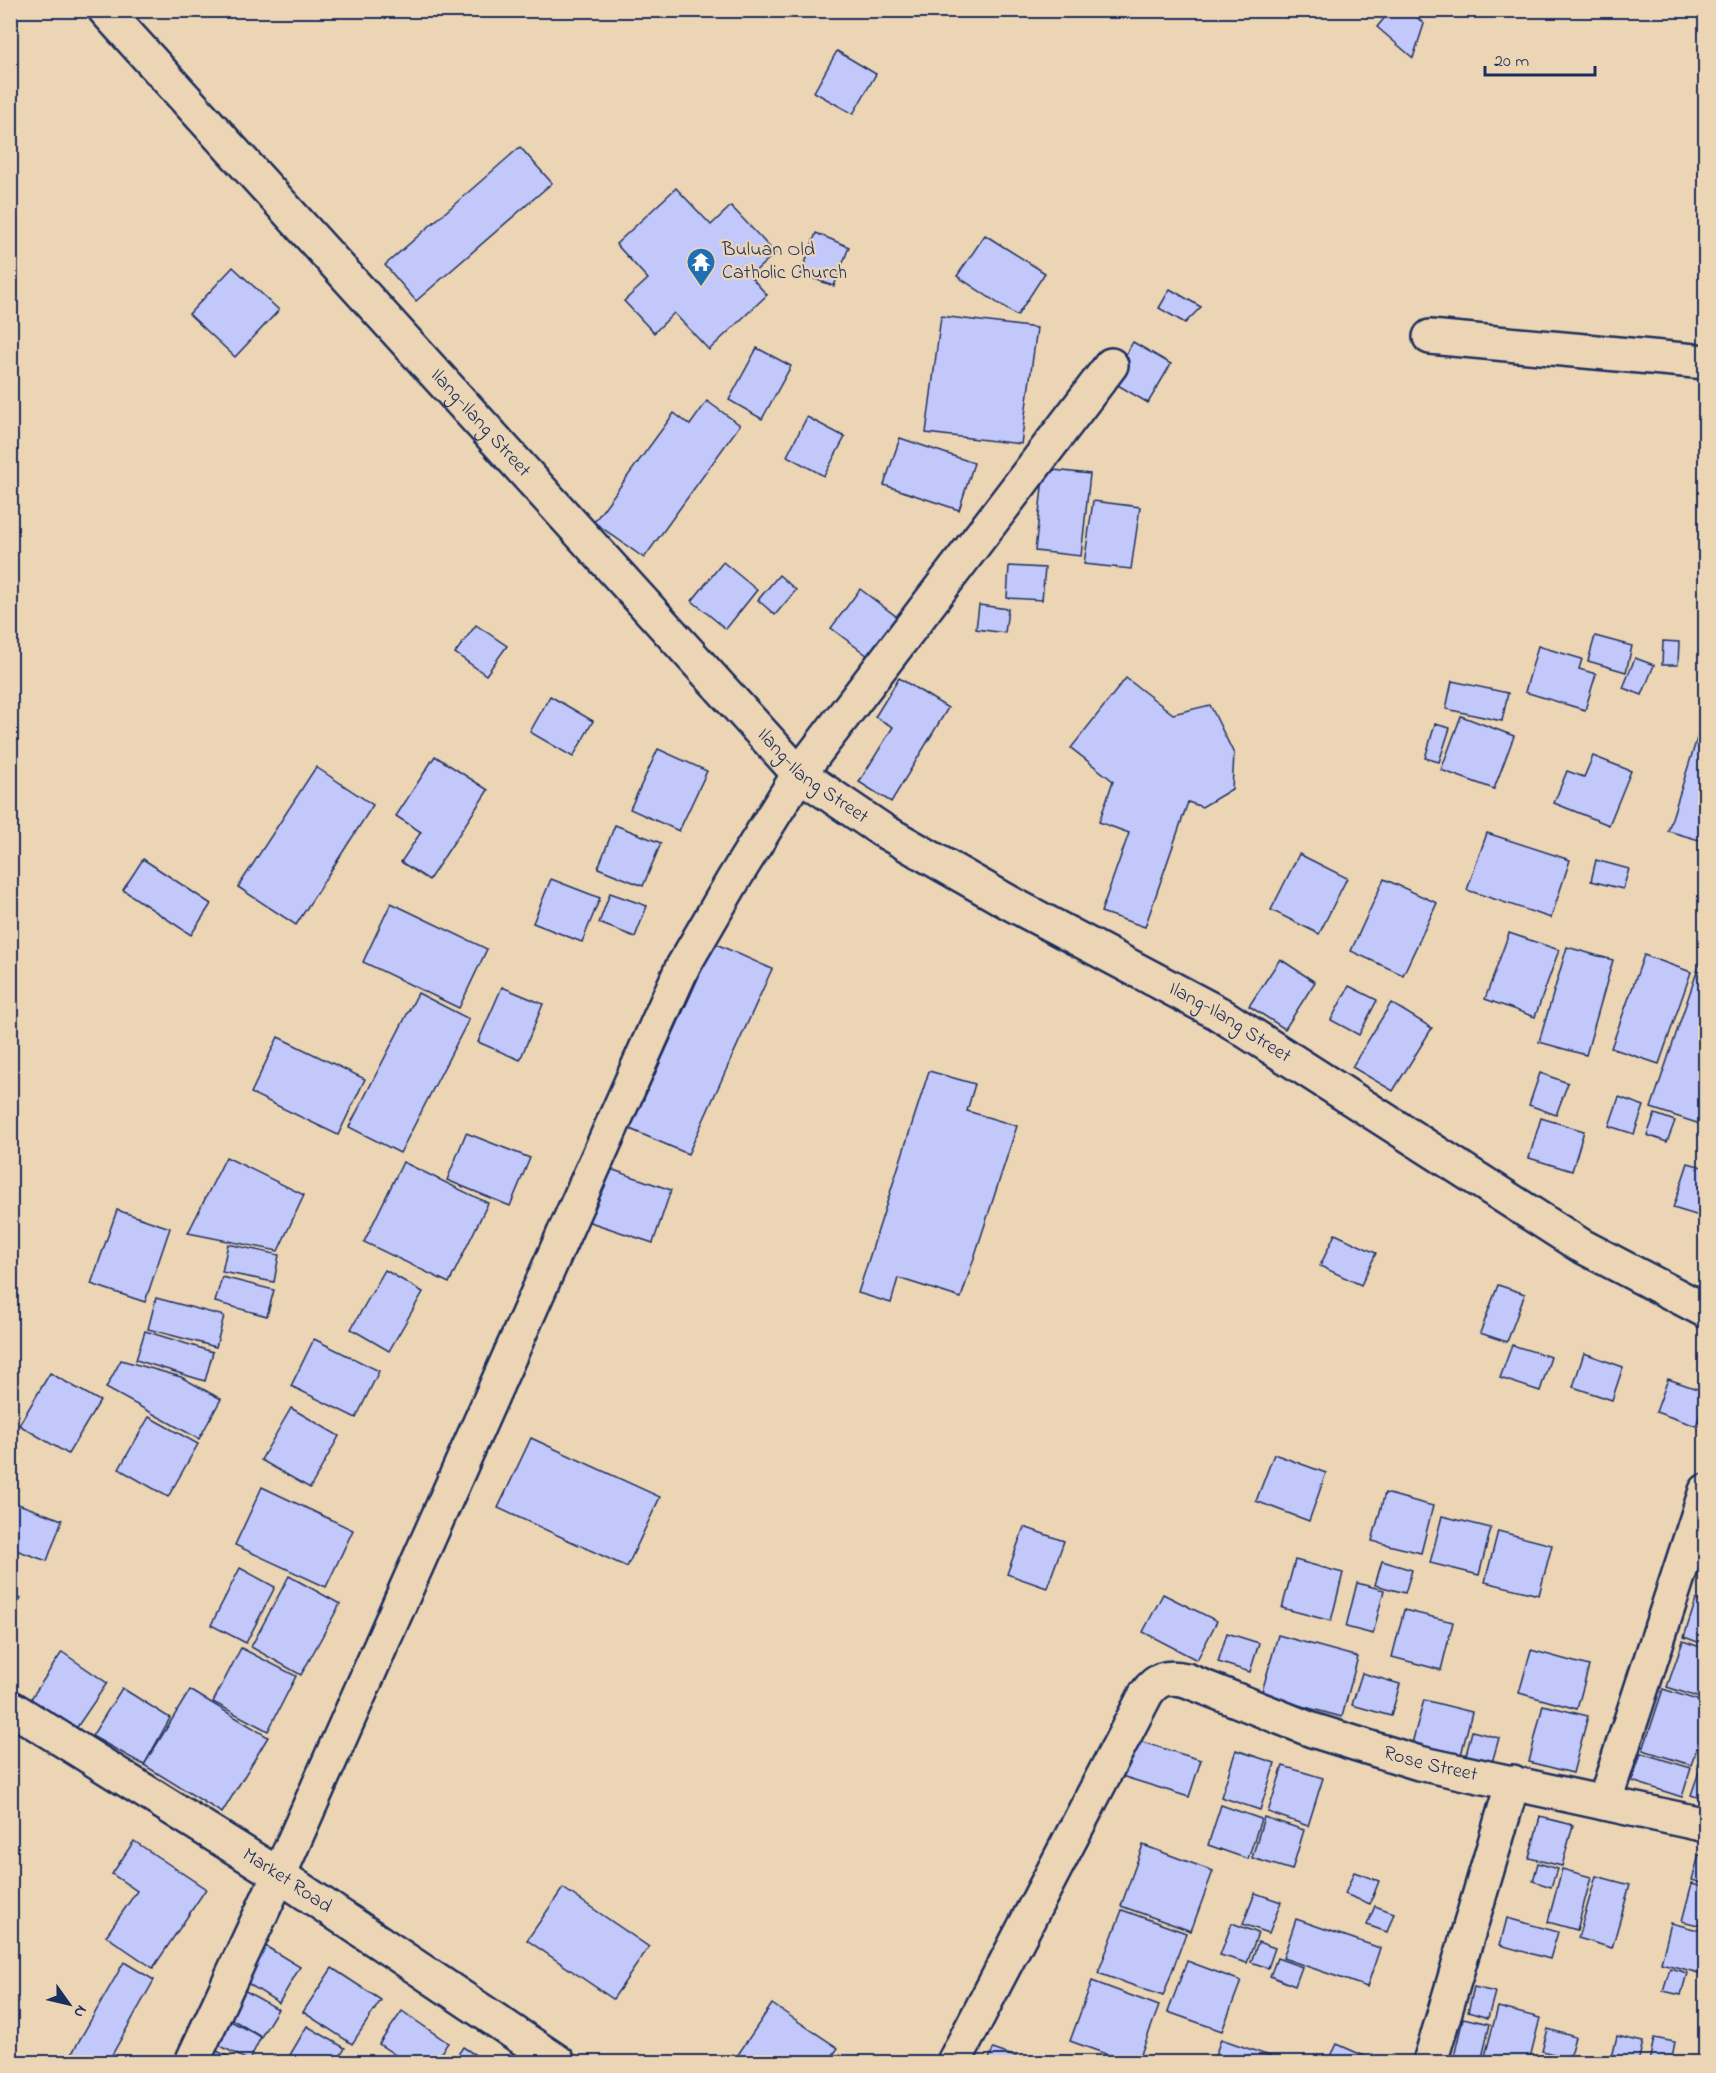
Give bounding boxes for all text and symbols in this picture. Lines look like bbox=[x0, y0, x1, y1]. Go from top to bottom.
scale bar bbox=[1485, 39, 1594, 77]
text: 20 m bbox=[1494, 49, 1529, 75]
place label: Buluan Old Catholic Church bbox=[721, 236, 847, 288]
temple icon: Buluan Old Catholic Church bbox=[685, 246, 717, 288]
street label: Ilang-Ilang Street bbox=[423, 362, 538, 484]
street label: Ilang-Ilang Street bbox=[750, 722, 875, 832]
street label: Ilang-Ilang Street bbox=[1163, 975, 1297, 1071]
street label: Rose Street bbox=[1380, 1738, 1480, 1790]
street label: Market Road bbox=[236, 1841, 338, 1921]
north arrow bbox=[39, 1974, 99, 2034]
text: N bbox=[67, 2000, 93, 2023]

